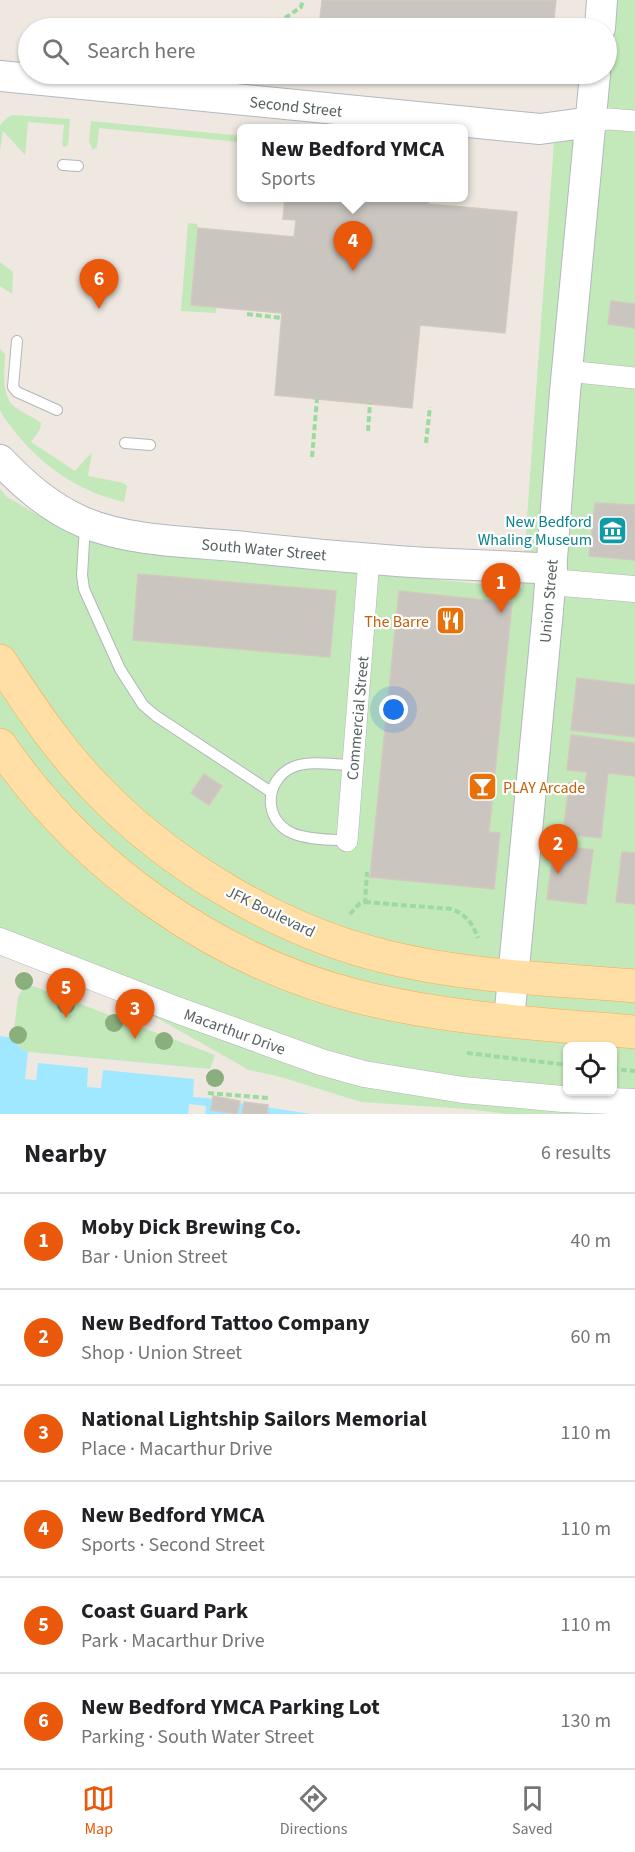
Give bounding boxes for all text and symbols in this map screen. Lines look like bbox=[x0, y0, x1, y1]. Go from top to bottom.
search box bbox=[18, 18, 617, 84]
icon: search bbox=[39, 35, 72, 68]
text: Search here bbox=[87, 35, 195, 67]
street label: Second Street bbox=[248, 91, 344, 123]
popup bbox=[237, 124, 468, 202]
text: New Bedford YMCA bbox=[261, 133, 444, 165]
text: Sports bbox=[261, 165, 315, 193]
pin: 4 bbox=[334, 222, 372, 271]
pin: 6 bbox=[80, 260, 118, 309]
place label: New Bedford Whaling Museum bbox=[478, 511, 592, 551]
museum icon: New Bedford Whaling Museum bbox=[597, 514, 629, 546]
street label: South Water Street bbox=[201, 534, 328, 566]
street label: Union Street bbox=[534, 558, 564, 644]
pin: 1 bbox=[482, 564, 520, 613]
restaurant icon: The Barre bbox=[434, 605, 466, 637]
place label: The Barre bbox=[364, 611, 429, 633]
street label: Commercial Street bbox=[342, 655, 374, 781]
your location bbox=[379, 695, 408, 724]
bar icon: PLAY Arcade bbox=[466, 771, 498, 803]
place label: PLAY Arcade bbox=[503, 777, 585, 799]
pin: 2 bbox=[538, 824, 578, 874]
street label: JFK Boulevard bbox=[222, 881, 319, 943]
pin: 5 bbox=[46, 968, 86, 1018]
pin: 3 bbox=[116, 990, 154, 1039]
street label: Macarthur Drive bbox=[181, 1003, 289, 1061]
map controls bbox=[563, 1042, 617, 1096]
button: locate bbox=[563, 1042, 617, 1096]
text: Nearby bbox=[24, 1135, 107, 1172]
text: 6 results bbox=[541, 1139, 611, 1167]
text: Moby Dick Brewing Co. bbox=[81, 1211, 301, 1243]
text: 1 bbox=[38, 1227, 49, 1255]
text: 40 m bbox=[571, 1227, 611, 1255]
text: Bar · Union Street bbox=[81, 1243, 227, 1271]
text: New Bedford Tattoo Company bbox=[81, 1307, 369, 1339]
text: 2 bbox=[38, 1323, 49, 1351]
text: 60 m bbox=[571, 1323, 611, 1351]
text: Shop · Union Street bbox=[81, 1339, 242, 1367]
text: National Lightship Sailors Memorial bbox=[81, 1403, 427, 1435]
text: 3 bbox=[38, 1419, 49, 1447]
text: 110 m bbox=[561, 1419, 611, 1447]
text: Place · Macarthur Drive bbox=[81, 1435, 272, 1463]
text: New Bedford YMCA bbox=[81, 1499, 264, 1531]
text: 4 bbox=[38, 1515, 49, 1543]
text: 110 m bbox=[561, 1515, 611, 1543]
text: Sports · Second Street bbox=[81, 1531, 265, 1559]
text: Coast Guard Park bbox=[81, 1595, 248, 1627]
text: 5 bbox=[38, 1611, 49, 1639]
text: 110 m bbox=[561, 1611, 611, 1639]
text: Park · Macarthur Drive bbox=[81, 1627, 265, 1655]
text: New Bedford YMCA Parking Lot bbox=[81, 1691, 380, 1723]
text: 6 bbox=[38, 1707, 49, 1735]
text: 130 m bbox=[561, 1707, 611, 1735]
text: Parking · South Water Street bbox=[81, 1723, 314, 1751]
tab: Map bbox=[82, 1782, 115, 1840]
tab: Directions bbox=[280, 1782, 347, 1840]
tab: Saved bbox=[512, 1782, 553, 1840]

